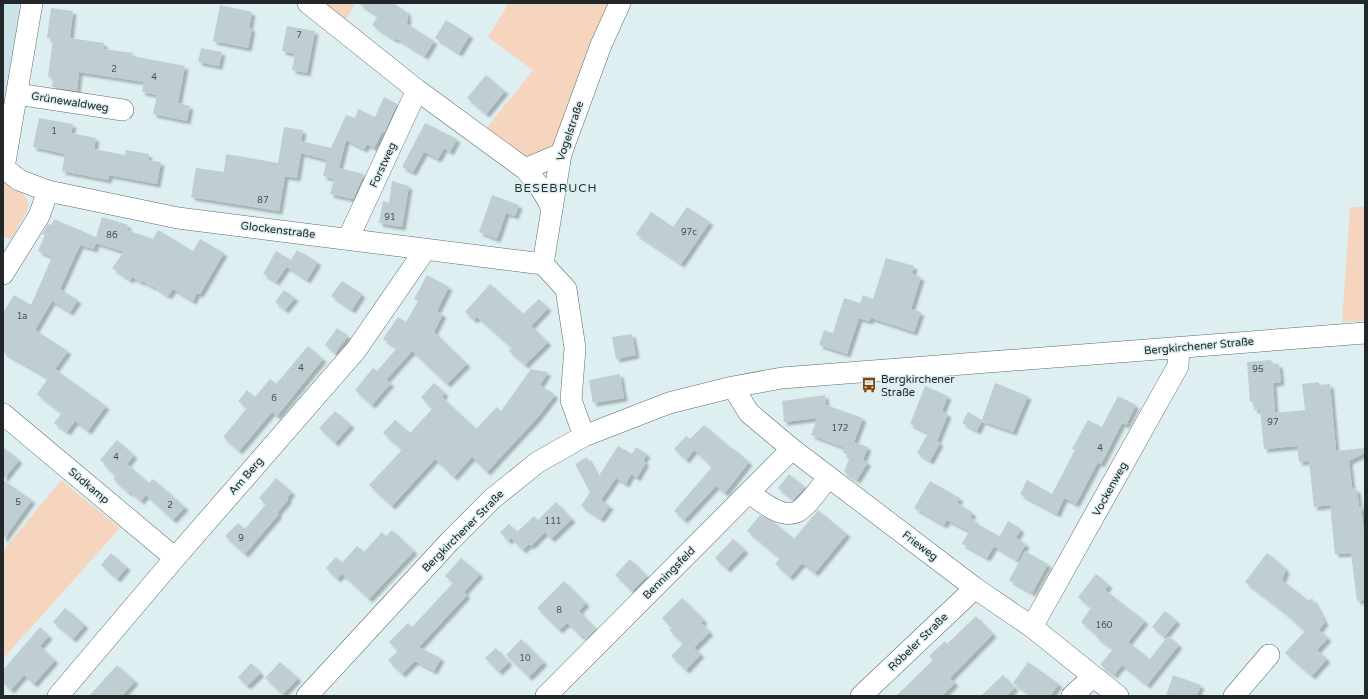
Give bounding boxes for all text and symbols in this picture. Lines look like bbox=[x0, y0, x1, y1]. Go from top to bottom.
house number: 7 bbox=[296, 30, 302, 41]
house number: 2 bbox=[111, 64, 117, 75]
house number: 4 bbox=[151, 72, 157, 83]
street label: Grünewaldweg bbox=[30, 89, 110, 115]
street label: Vogelstraße bbox=[554, 99, 586, 163]
house number: 1 bbox=[51, 126, 57, 137]
street label: Forstweg bbox=[367, 140, 399, 190]
district label: BESEBRUCH bbox=[514, 181, 598, 195]
house number: 87 bbox=[257, 195, 269, 206]
house number: 91 bbox=[384, 212, 396, 223]
street label: Glockenstraße bbox=[240, 219, 316, 241]
house number: 97c bbox=[681, 227, 697, 238]
house number: 86 bbox=[106, 230, 118, 241]
house number: 1a bbox=[17, 311, 27, 322]
street label: Bergkirchener Straße bbox=[1143, 335, 1255, 357]
house number: 4 bbox=[298, 363, 304, 374]
house number: 95 bbox=[1252, 364, 1264, 375]
place label: Bergkirchener Straße bbox=[881, 373, 955, 399]
bus stop icon: Bergkirchener Straße bbox=[860, 376, 878, 394]
house number: 6 bbox=[271, 393, 277, 404]
house number: 97 bbox=[1267, 417, 1279, 428]
house number: 172 bbox=[832, 423, 848, 434]
house number: 4 bbox=[1097, 443, 1103, 454]
house number: 4 bbox=[113, 452, 119, 463]
street label: Am Berg bbox=[226, 454, 266, 498]
street label: Vockenweg bbox=[1090, 460, 1130, 518]
street label: Südkamp bbox=[66, 465, 112, 507]
street label: Bergkirchener Straße bbox=[419, 487, 507, 575]
house number: 5 bbox=[15, 497, 21, 508]
house number: 2 bbox=[167, 500, 173, 511]
house number: 111 bbox=[545, 516, 561, 527]
street label: Frieweg bbox=[900, 528, 940, 564]
house number: 9 bbox=[238, 533, 244, 544]
street label: Benningsfeld bbox=[640, 544, 698, 602]
house number: 8 bbox=[556, 605, 562, 616]
street label: Röbeler Straße bbox=[886, 610, 950, 674]
house number: 160 bbox=[1096, 620, 1113, 631]
house number: 10 bbox=[519, 653, 531, 664]

